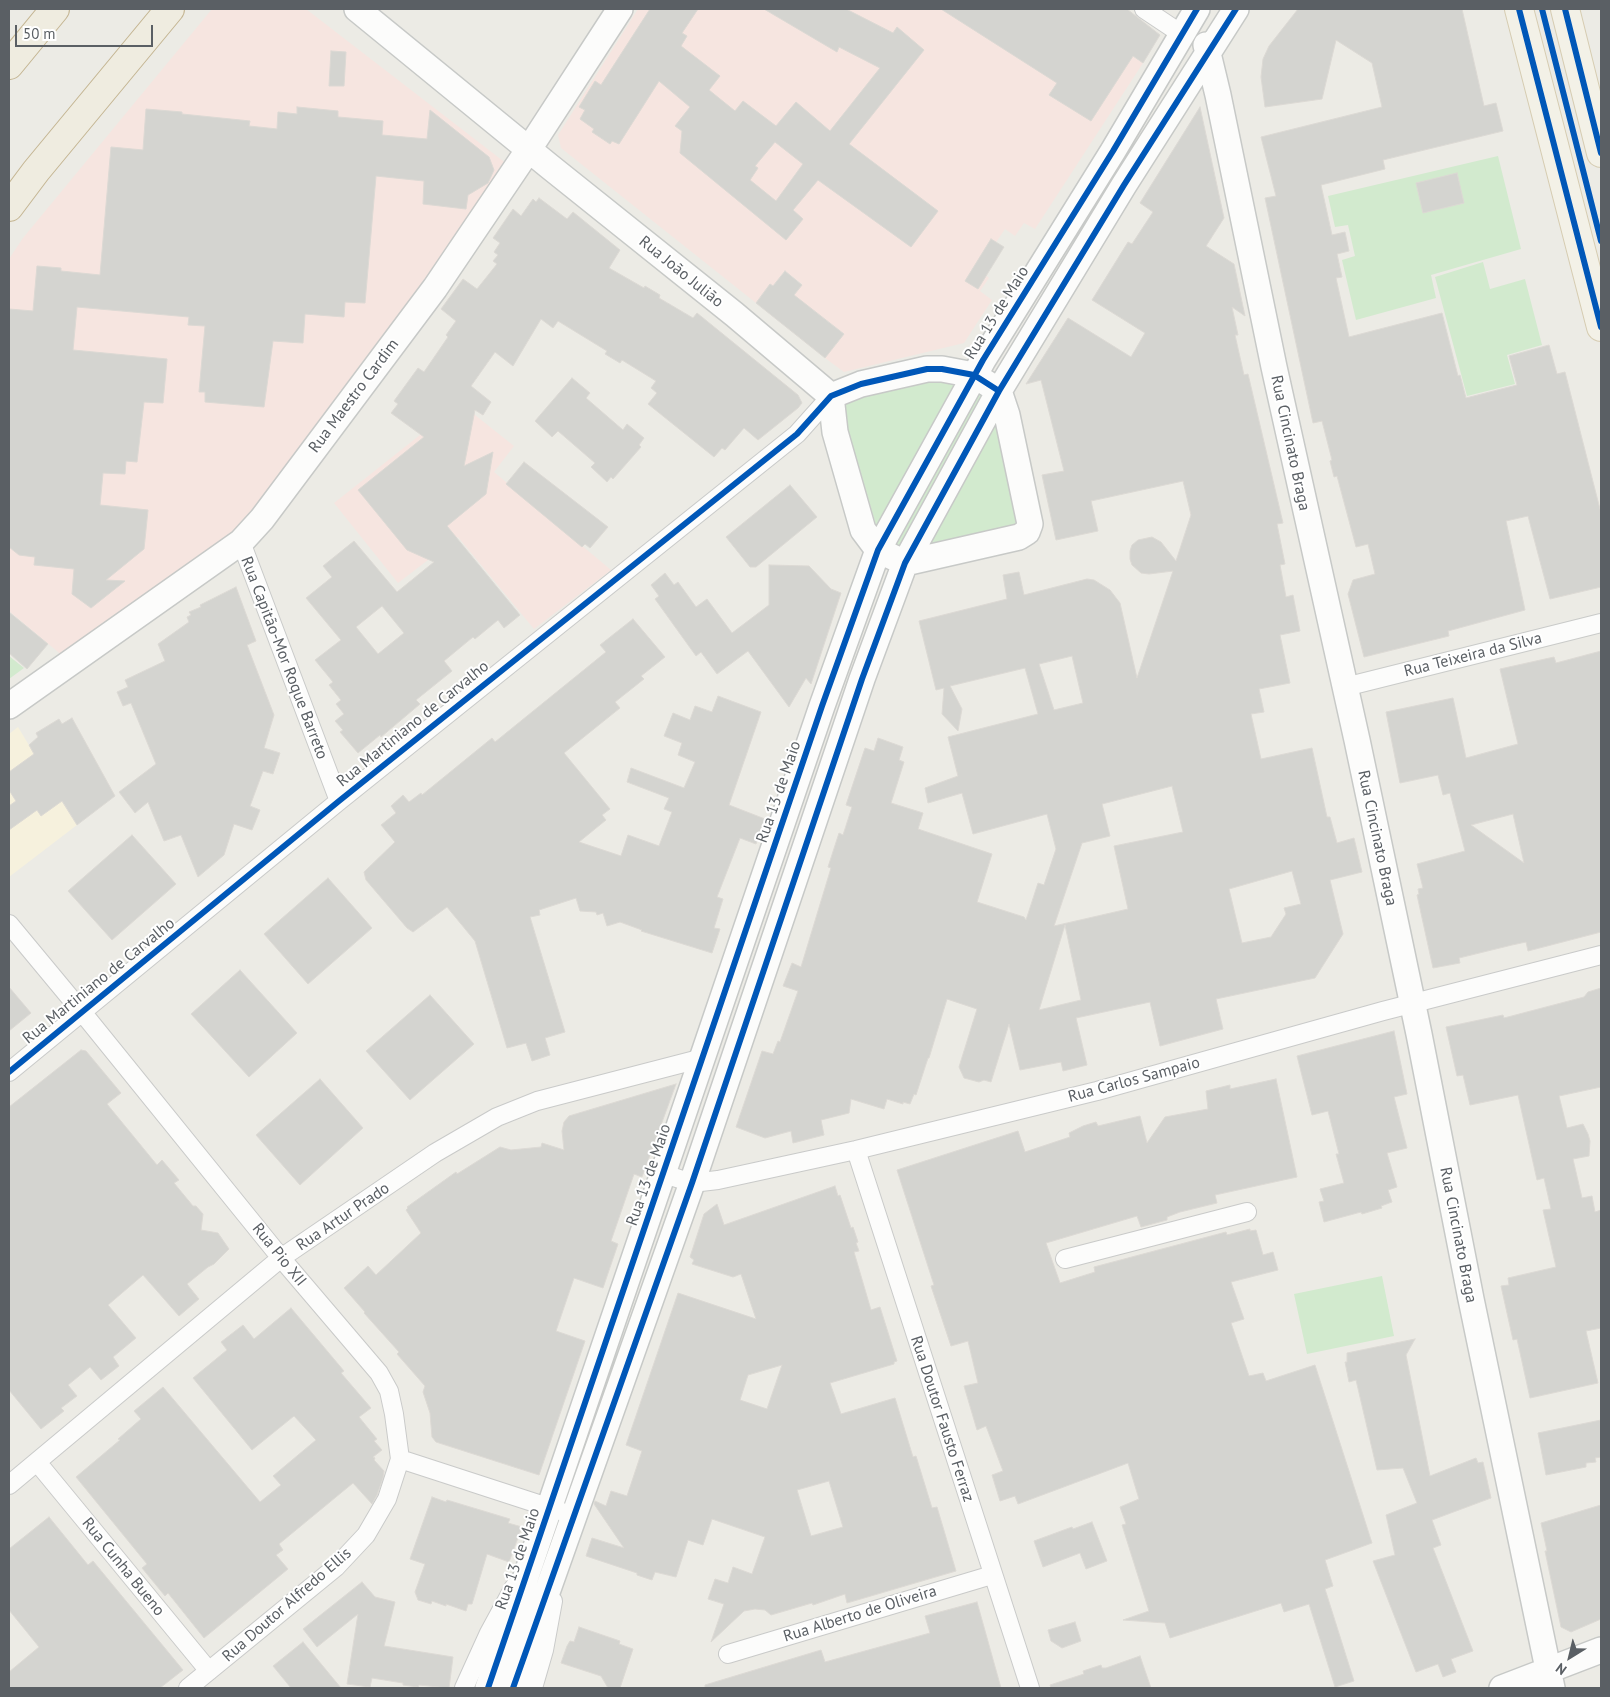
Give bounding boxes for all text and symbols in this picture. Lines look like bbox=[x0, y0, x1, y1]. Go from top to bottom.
scale bar bbox=[18, 15, 155, 47]
text: 50 m bbox=[23, 24, 56, 43]
street label: Rua João Julião bbox=[635, 232, 727, 312]
street label: Rua 13 de Maio bbox=[961, 263, 1033, 363]
street label: Rua Maestro Cardim bbox=[305, 335, 403, 457]
street label: Rua Cincinato Braga bbox=[1266, 374, 1314, 512]
street label: Rua Capitão-Mor Roque Barreto bbox=[236, 554, 332, 762]
street label: Rua Teixeira da Silva bbox=[1402, 629, 1544, 681]
street label: Rua Martiniano de Carvalho bbox=[333, 657, 493, 791]
street label: Rua 13 de Maio bbox=[753, 739, 805, 845]
street label: Rua Cincinato Braga bbox=[1353, 769, 1401, 907]
street label: Rua Martiniano de Carvalho bbox=[19, 914, 179, 1048]
street label: Rua Carlos Sampaio bbox=[1066, 1053, 1202, 1107]
street label: Rua 13 de Maio bbox=[623, 1122, 675, 1228]
street label: Rua Cincinato Braga bbox=[1435, 1165, 1481, 1305]
street label: Rua Artur Prado bbox=[293, 1179, 393, 1255]
street label: Rua Pio XII bbox=[248, 1220, 310, 1290]
street label: Rua Doutor Fausto Ferraz bbox=[906, 1334, 978, 1504]
street label: Rua 13 de Maio bbox=[492, 1506, 544, 1612]
street label: Rua Cunha Bueno bbox=[78, 1514, 168, 1620]
street label: Rua Doutor Alfredo Ellis bbox=[219, 1544, 355, 1666]
street label: Rua Alberto de Oliveira bbox=[781, 1582, 939, 1646]
north arrow bbox=[1545, 1632, 1595, 1682]
text: N bbox=[1552, 1659, 1570, 1679]

